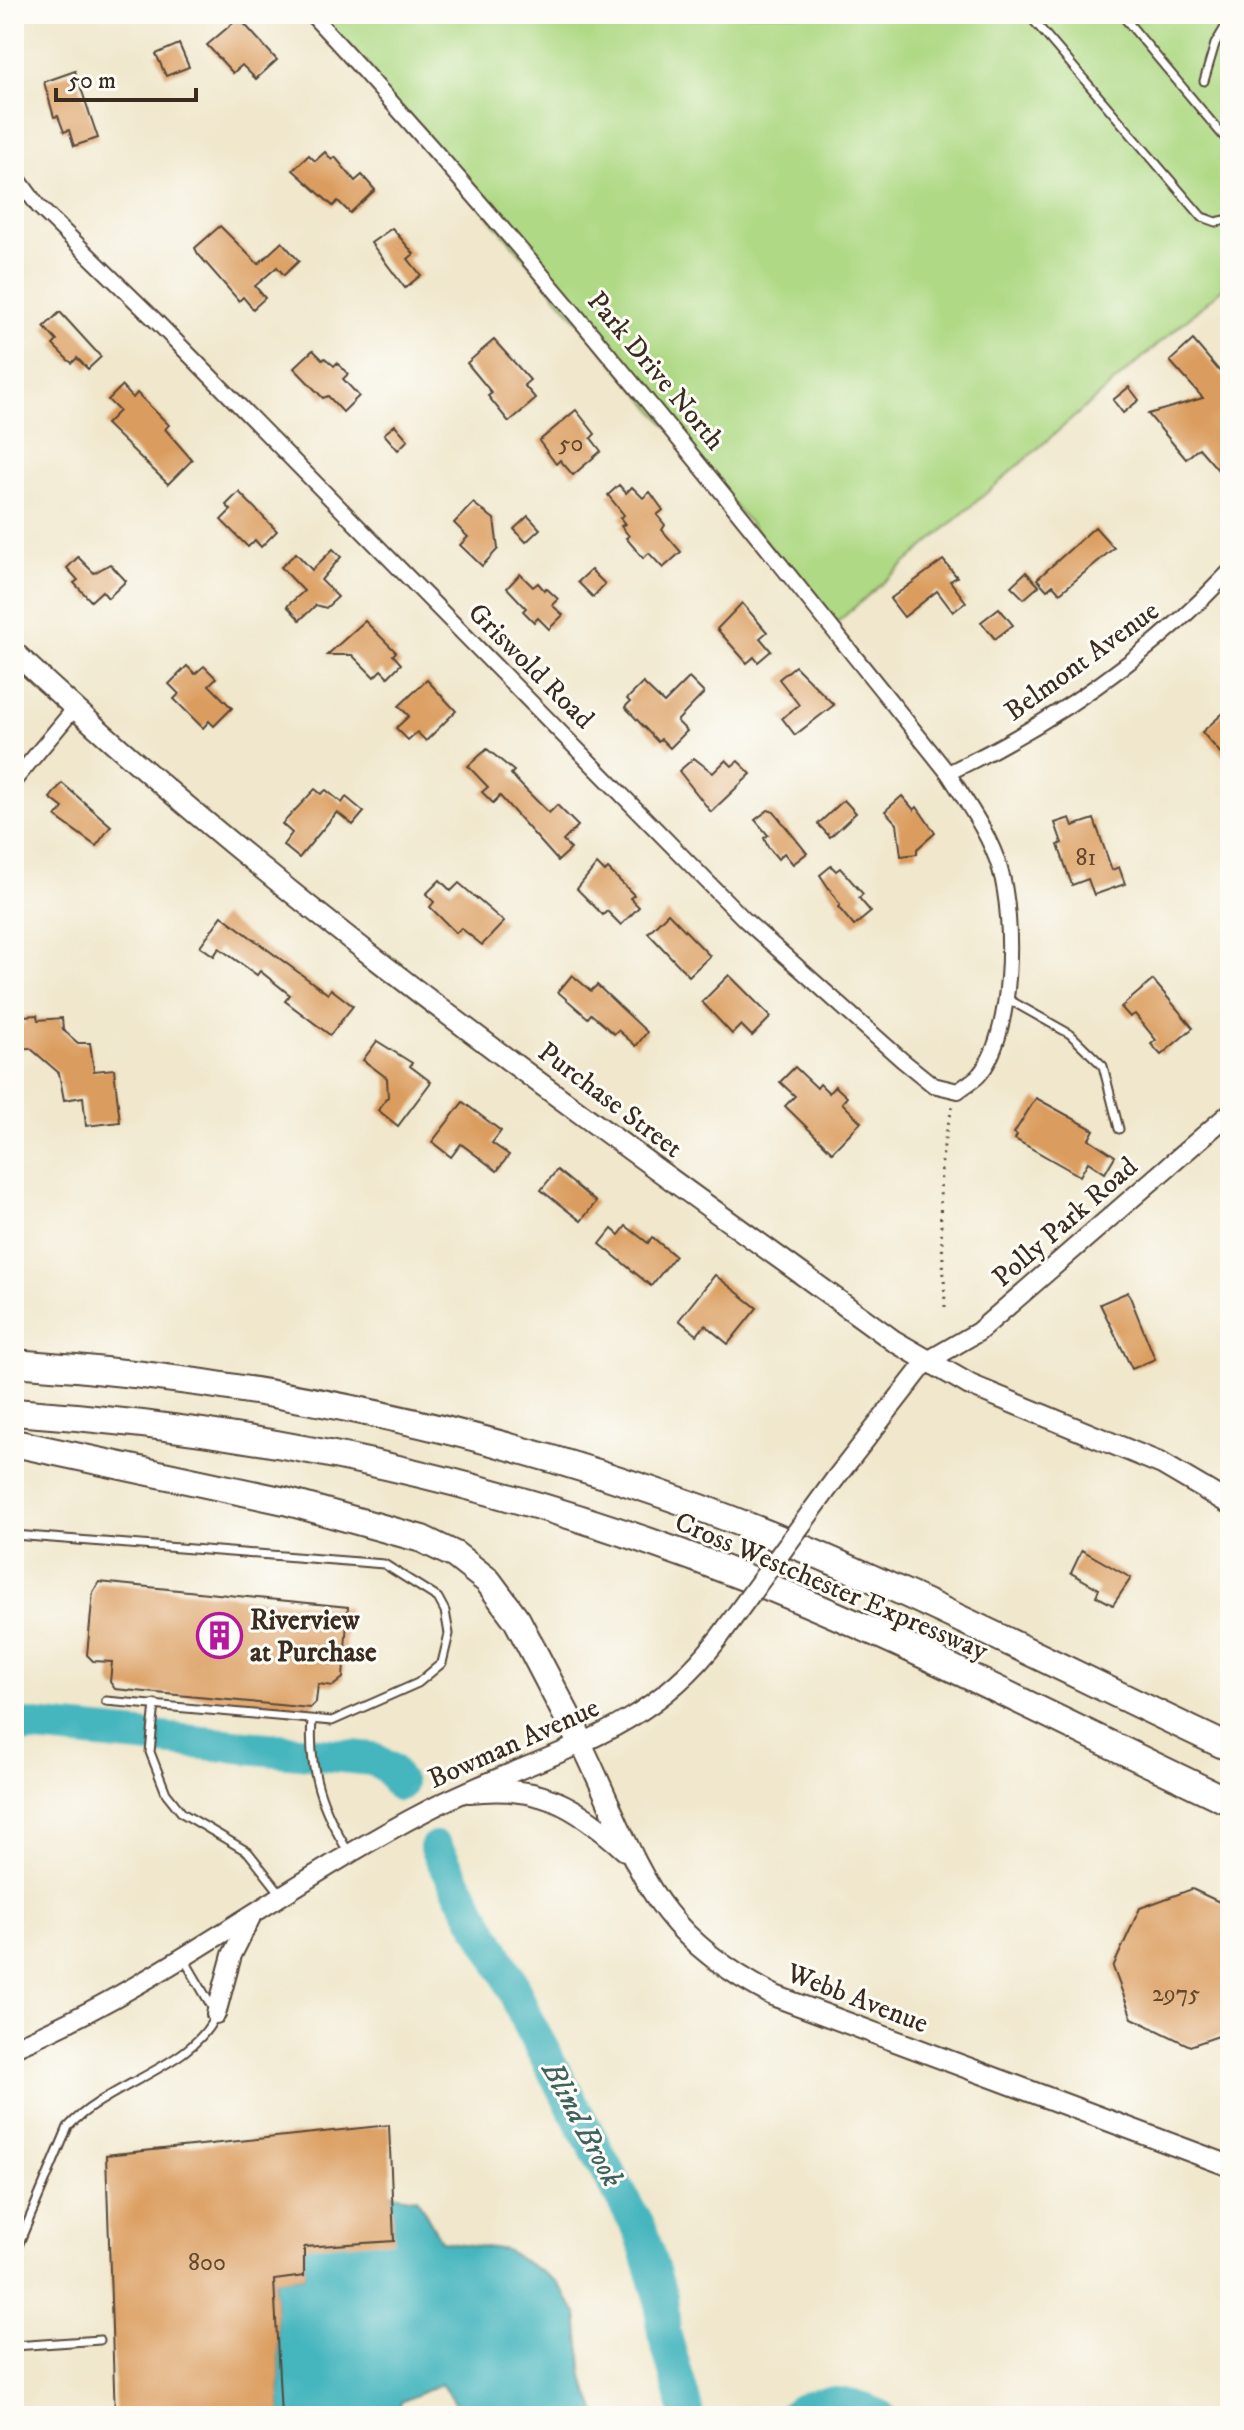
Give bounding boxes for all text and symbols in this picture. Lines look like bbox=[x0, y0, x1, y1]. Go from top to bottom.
scale bar bbox=[56, 52, 196, 102]
text: 50 m bbox=[68, 66, 116, 96]
street label: Park Drive North bbox=[579, 284, 733, 458]
house number: 50 bbox=[559, 429, 583, 459]
street label: Belmont Avenue bbox=[998, 593, 1166, 729]
street label: Griswold Road bbox=[460, 596, 601, 737]
house number: 81 bbox=[1076, 843, 1096, 873]
street label: Purchase Street bbox=[531, 1034, 689, 1166]
street label: Polly Park Road bbox=[985, 1149, 1145, 1295]
street label: Cross Westchester Expressway bbox=[669, 1504, 994, 1669]
place label: Riverview at Purchase bbox=[250, 1603, 377, 1670]
building icon: Riverview at Purchase bbox=[195, 1611, 243, 1659]
street label: Bowman Avenue bbox=[423, 1690, 605, 1797]
street label: Webb Avenue bbox=[781, 1955, 933, 2041]
house number: 2975 bbox=[1152, 1979, 1200, 2009]
water label: Blind Brook bbox=[533, 2055, 630, 2194]
house number: 800 bbox=[188, 2248, 226, 2278]

